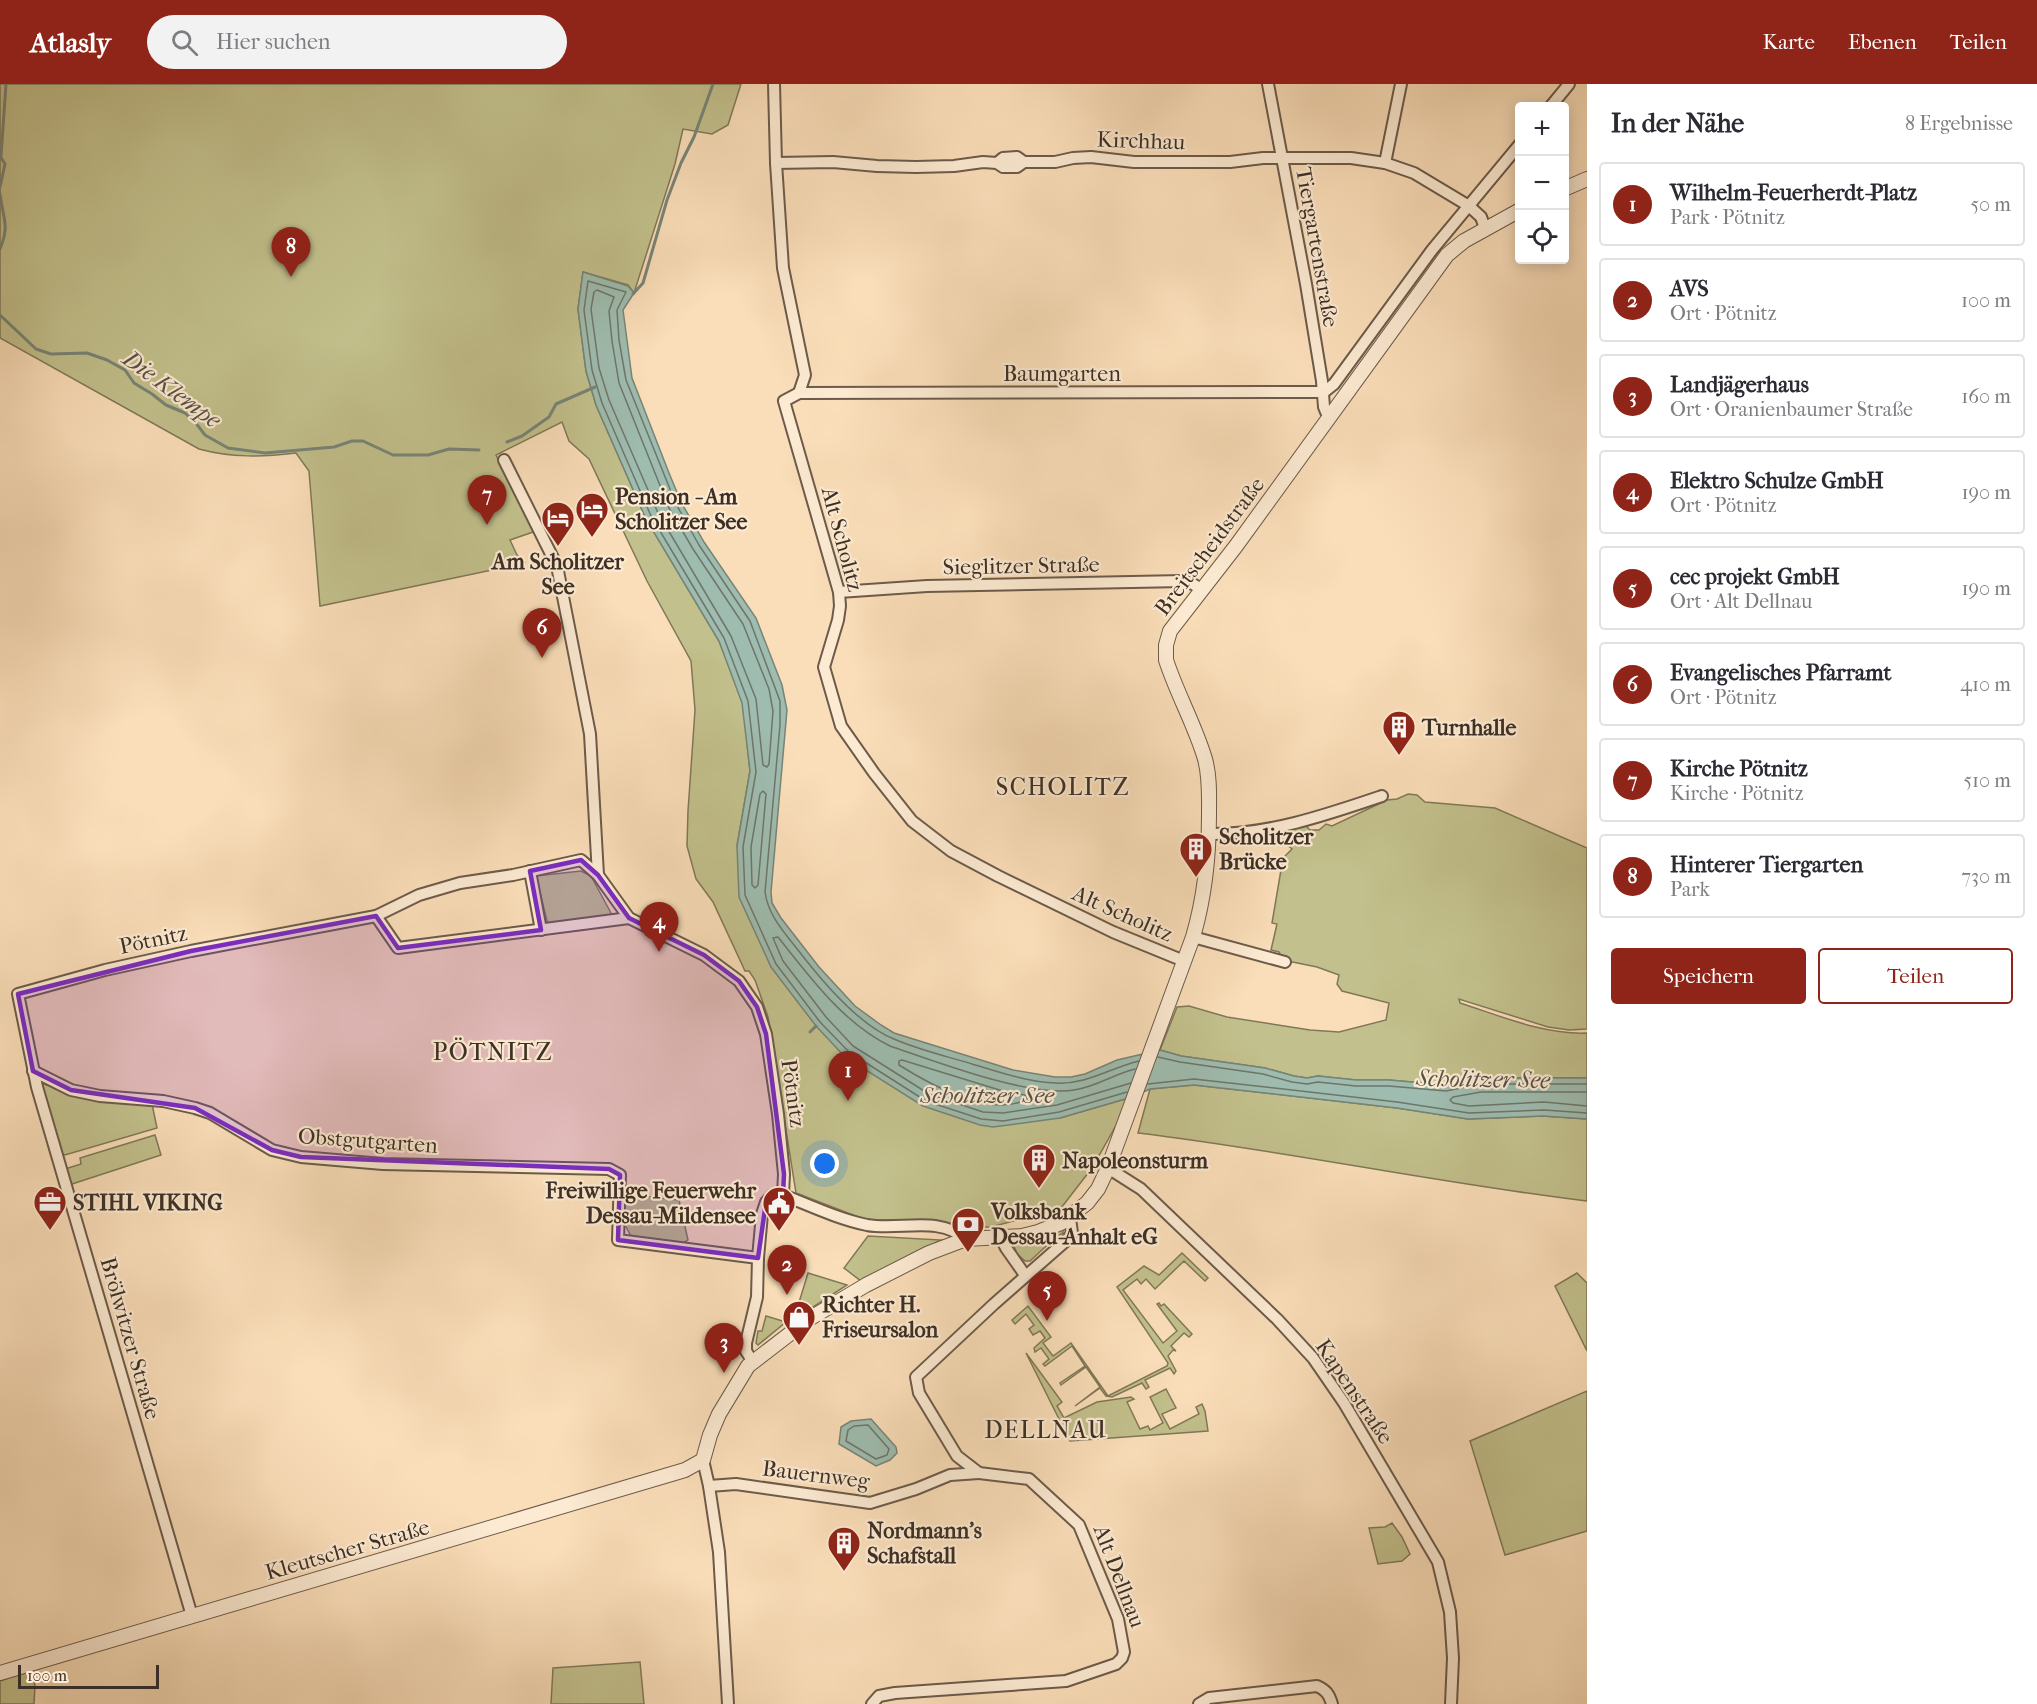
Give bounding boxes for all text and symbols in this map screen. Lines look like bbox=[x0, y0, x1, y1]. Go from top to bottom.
search box bbox=[147, 15, 567, 69]
text: Atlasly bbox=[30, 26, 111, 59]
icon: search bbox=[168, 26, 201, 59]
text: Hier suchen bbox=[216, 29, 331, 55]
text: Karte bbox=[1763, 30, 1815, 54]
text: Ebenen bbox=[1848, 30, 1917, 54]
text: Teilen bbox=[1950, 30, 2007, 54]
map controls bbox=[1515, 102, 1569, 264]
button: + bbox=[1515, 102, 1569, 156]
text: In der Nähe bbox=[1611, 108, 1744, 139]
text: 8 Ergebnisse bbox=[1905, 112, 2013, 135]
street label: Kirchhau bbox=[1096, 126, 1186, 156]
button: − bbox=[1515, 156, 1569, 210]
street label: Tiergartenstraße bbox=[1290, 165, 1344, 329]
text: Wilhelm-Feuerherdt-Platz bbox=[1670, 180, 1917, 206]
text: 1 bbox=[1629, 193, 1636, 216]
text: 50 m bbox=[1970, 193, 2011, 216]
text: Park · Pötnitz bbox=[1670, 206, 1785, 229]
button: locate bbox=[1515, 210, 1569, 264]
pin: 8 bbox=[272, 228, 310, 277]
text: AVS bbox=[1670, 276, 1709, 302]
text: 2 bbox=[1627, 289, 1638, 312]
text: 100 m bbox=[1961, 289, 2011, 312]
text: Ort · Pötnitz bbox=[1670, 302, 1777, 325]
water label: Die Klempe bbox=[116, 343, 227, 435]
street label: Baumgarten bbox=[1003, 361, 1121, 387]
text: Landjägerhaus bbox=[1670, 372, 1809, 398]
text: 3 bbox=[1628, 385, 1637, 408]
text: 160 m bbox=[1961, 385, 2011, 408]
text: Ort · Oranienbaumer Straße bbox=[1670, 398, 1913, 421]
text: Elektro Schulze GmbH bbox=[1670, 468, 1884, 494]
street label: Breitscheidstraße bbox=[1149, 472, 1270, 621]
pin: 7 bbox=[468, 476, 506, 525]
text: 4 bbox=[1627, 481, 1638, 504]
text: 190 m bbox=[1961, 481, 2011, 504]
street label: Alt Scholitz bbox=[815, 483, 869, 595]
place label: Pension - Am Scholitzer See bbox=[615, 484, 747, 535]
hotel icon: Pension - Am Scholitzer See bbox=[574, 491, 610, 538]
text: Ort · Pötnitz bbox=[1670, 494, 1777, 517]
hotel icon: Am Scholitzer See bbox=[540, 500, 576, 547]
place label: Am Scholitzer See bbox=[490, 549, 625, 600]
street label: Sieglitzer Straße bbox=[942, 552, 1100, 580]
text: cec projekt GmbH bbox=[1670, 564, 1840, 590]
text: 5 bbox=[1628, 577, 1637, 600]
text: 190 m bbox=[1961, 577, 2011, 600]
text: Ort · Alt Dellnau bbox=[1670, 590, 1812, 613]
pin: 6 bbox=[522, 608, 562, 658]
text: Evangelisches Pfarramt bbox=[1670, 660, 1891, 686]
text: 6 bbox=[1627, 673, 1638, 696]
text: 410 m bbox=[1960, 673, 2011, 696]
text: Ort · Pötnitz bbox=[1670, 686, 1777, 709]
building icon: Turnhalle bbox=[1381, 709, 1417, 756]
place label: Turnhalle bbox=[1421, 715, 1516, 741]
text: Kirche Pötnitz bbox=[1670, 756, 1808, 782]
text: 7 bbox=[1628, 769, 1637, 792]
text: 510 m bbox=[1963, 769, 2011, 792]
district label: SCHOLITZ bbox=[996, 773, 1130, 801]
text: Kirche · Pötnitz bbox=[1670, 782, 1804, 805]
place label: Scholitzer Brücke bbox=[1219, 824, 1314, 875]
building icon: Scholitzer Brücke bbox=[1178, 831, 1214, 878]
text: Hinterer Tiergarten bbox=[1670, 852, 1863, 878]
text: 8 bbox=[1627, 865, 1638, 888]
text: 730 m bbox=[1961, 865, 2011, 888]
text: Park bbox=[1670, 878, 1710, 901]
street label: Alt Scholitz bbox=[1068, 880, 1177, 948]
pin: 4 bbox=[640, 902, 678, 952]
street label: Pötnitz bbox=[117, 920, 190, 960]
button: Speichern bbox=[1611, 948, 1806, 1004]
button: Teilen bbox=[1818, 948, 2013, 1004]
district label: PÖTNITZ bbox=[433, 1037, 553, 1066]
pin: 1 bbox=[828, 1052, 868, 1101]
street label: Pötnitz bbox=[775, 1057, 811, 1129]
water label: Scholitzer See bbox=[1415, 1064, 1551, 1094]
water label: Scholitzer See bbox=[919, 1081, 1055, 1109]
street label: Obstgutgarten bbox=[297, 1123, 439, 1159]
building icon: Napoleonsturm bbox=[1021, 1142, 1057, 1189]
place label: Napoleonsturm bbox=[1062, 1148, 1209, 1174]
your location bbox=[810, 1149, 839, 1178]
place label: Freiwillige Feuerwehr Dessau-Mildensee bbox=[544, 1178, 757, 1229]
office icon: STIHL VIKING bbox=[32, 1184, 68, 1231]
public building icon: Freiwillige Feuerwehr Dessau-Mildensee bbox=[761, 1185, 797, 1232]
place label: STIHL VIKING bbox=[73, 1190, 223, 1216]
place label: Volksbank Dessau-Anhalt eG bbox=[990, 1199, 1158, 1250]
bank icon: Volksbank Dessau-Anhalt eG bbox=[950, 1206, 986, 1253]
pin: 2 bbox=[768, 1246, 806, 1295]
street label: Brölwitzer Straße bbox=[94, 1254, 166, 1422]
pin: 5 bbox=[1028, 1272, 1066, 1321]
place label: Richter H. Friseursalon bbox=[821, 1292, 939, 1343]
shop icon: Richter H. Friseursalon bbox=[781, 1299, 817, 1346]
pin: 3 bbox=[704, 1324, 744, 1373]
street label: Kapenstraße bbox=[1310, 1334, 1399, 1449]
district label: DELLNAU bbox=[984, 1416, 1108, 1444]
street label: Bauernweg bbox=[761, 1456, 871, 1495]
street label: Kleutscher Straße bbox=[262, 1514, 432, 1586]
place label: Nordmann's Schafstall bbox=[867, 1518, 982, 1569]
street label: Alt Dellnau bbox=[1087, 1520, 1151, 1632]
building icon: Nordmann's Schafstall bbox=[826, 1525, 862, 1572]
scale bar bbox=[18, 1662, 159, 1690]
text: 100 m bbox=[27, 1666, 67, 1685]

